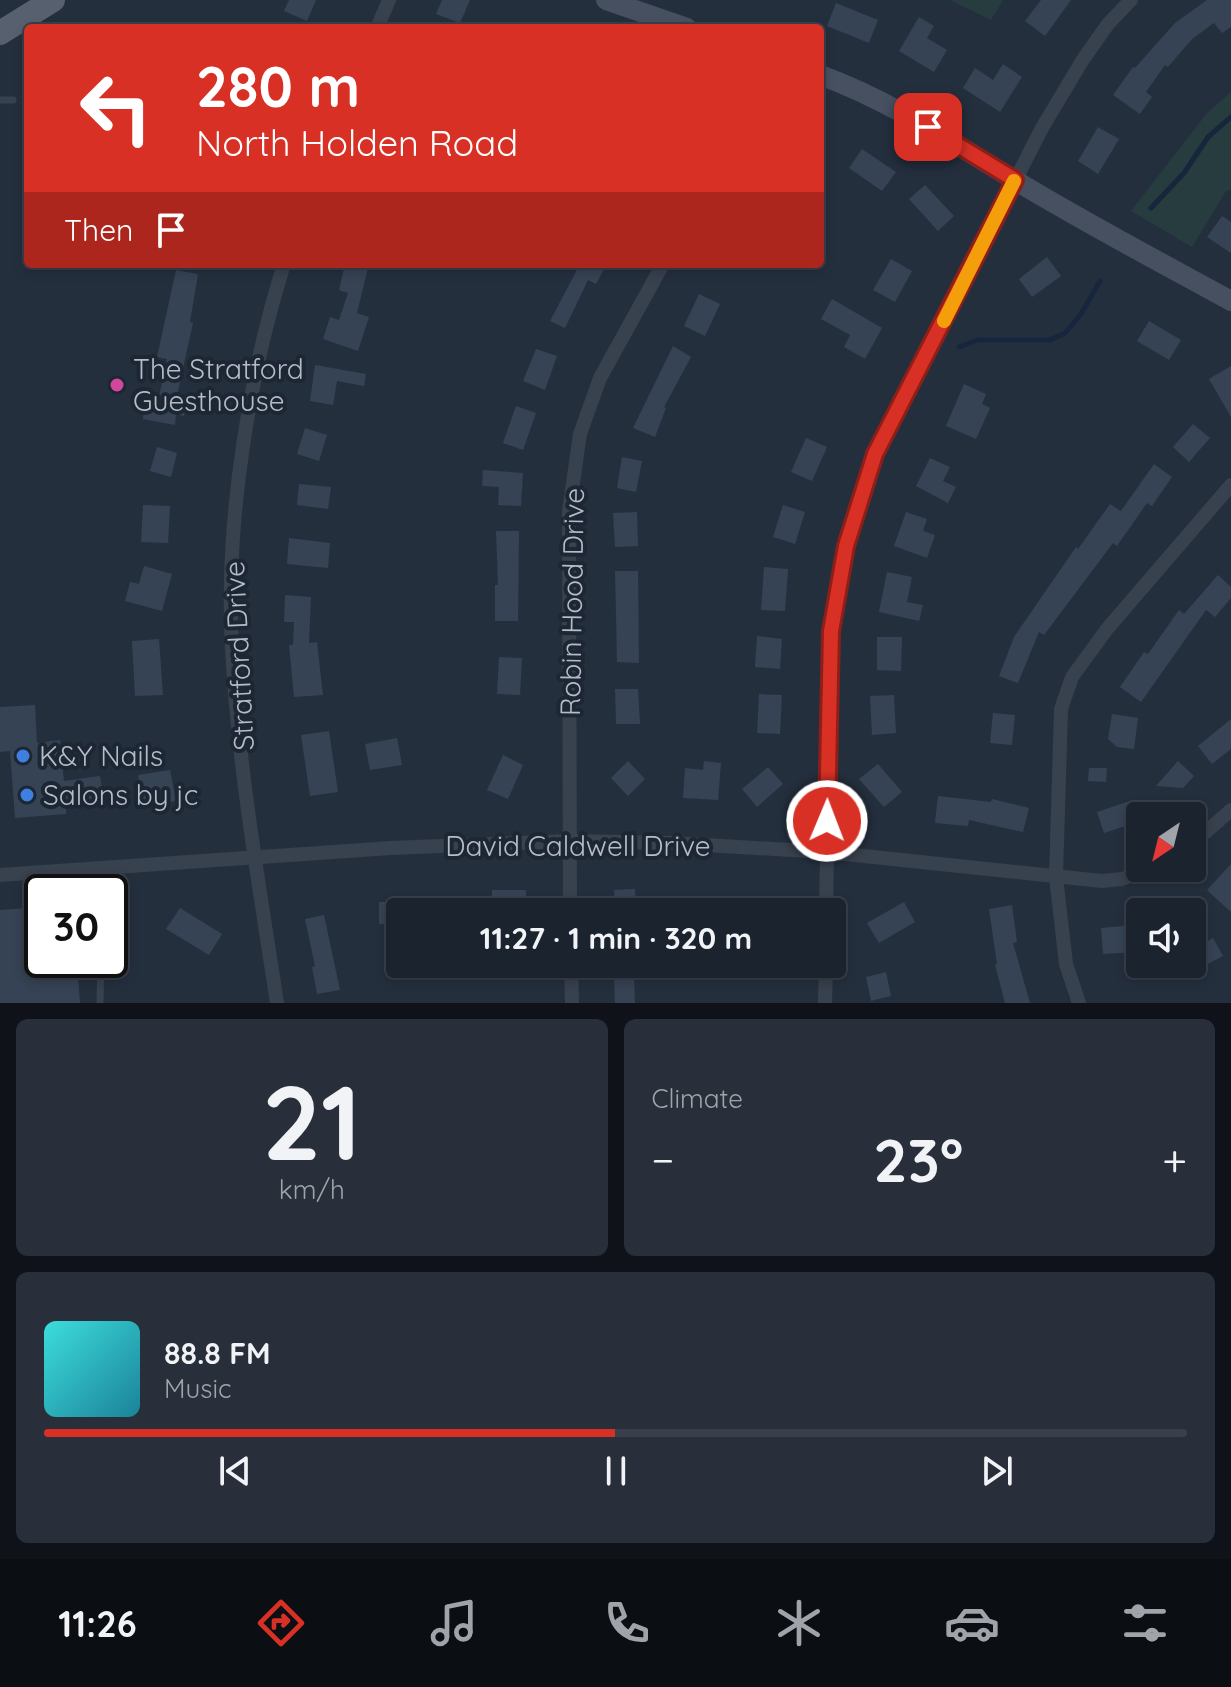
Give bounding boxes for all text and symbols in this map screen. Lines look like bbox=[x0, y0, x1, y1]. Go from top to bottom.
text: 280 m bbox=[196, 51, 360, 121]
icon: left bbox=[64, 56, 168, 160]
pin bbox=[894, 93, 962, 161]
icon: arrive bbox=[906, 105, 950, 149]
text: North Holden Road bbox=[196, 120, 518, 165]
icon: arrive bbox=[149, 208, 193, 252]
text: Then bbox=[64, 211, 133, 249]
place label: The Stratford Guesthouse bbox=[133, 351, 304, 418]
marker: The Stratford Guesthouse bbox=[108, 376, 126, 394]
street label: Robin Hood Drive bbox=[552, 488, 591, 716]
street label: Stratford Drive bbox=[216, 560, 261, 752]
place label: K&Y Nails bbox=[39, 738, 163, 773]
marker: K&Y Nails bbox=[14, 747, 32, 765]
place label: Salons by jc bbox=[43, 777, 198, 812]
position arrow bbox=[785, 779, 869, 863]
marker: Salons by jc bbox=[18, 786, 36, 804]
north arrow bbox=[1126, 802, 1206, 882]
map controls bbox=[1126, 802, 1206, 978]
street label: David Caldwell Drive bbox=[445, 828, 711, 863]
speed limit sign: 30 bbox=[24, 874, 128, 978]
button: sound bbox=[1126, 898, 1206, 978]
text: 11:27 · 1 min · 320 m bbox=[480, 919, 752, 957]
text: 21 bbox=[262, 1056, 362, 1186]
text: Climate bbox=[652, 1082, 743, 1115]
text: 23° bbox=[873, 1122, 963, 1197]
text: − bbox=[652, 1132, 674, 1187]
text: + bbox=[1162, 1132, 1187, 1187]
text: km/h bbox=[279, 1173, 345, 1206]
text: 88.8 FM bbox=[164, 1334, 271, 1372]
text: Music bbox=[164, 1372, 232, 1405]
icon: previous bbox=[213, 1449, 257, 1493]
icon: pause bbox=[594, 1449, 638, 1493]
icon: next bbox=[975, 1449, 1019, 1493]
icon: directions bbox=[253, 1595, 309, 1651]
icon: music bbox=[426, 1595, 482, 1651]
icon: phone bbox=[599, 1595, 655, 1651]
icon: climate bbox=[771, 1595, 827, 1651]
icon: car bbox=[944, 1595, 1000, 1651]
icon: filters bbox=[1117, 1595, 1173, 1651]
text: 11:26 bbox=[58, 1601, 137, 1646]

